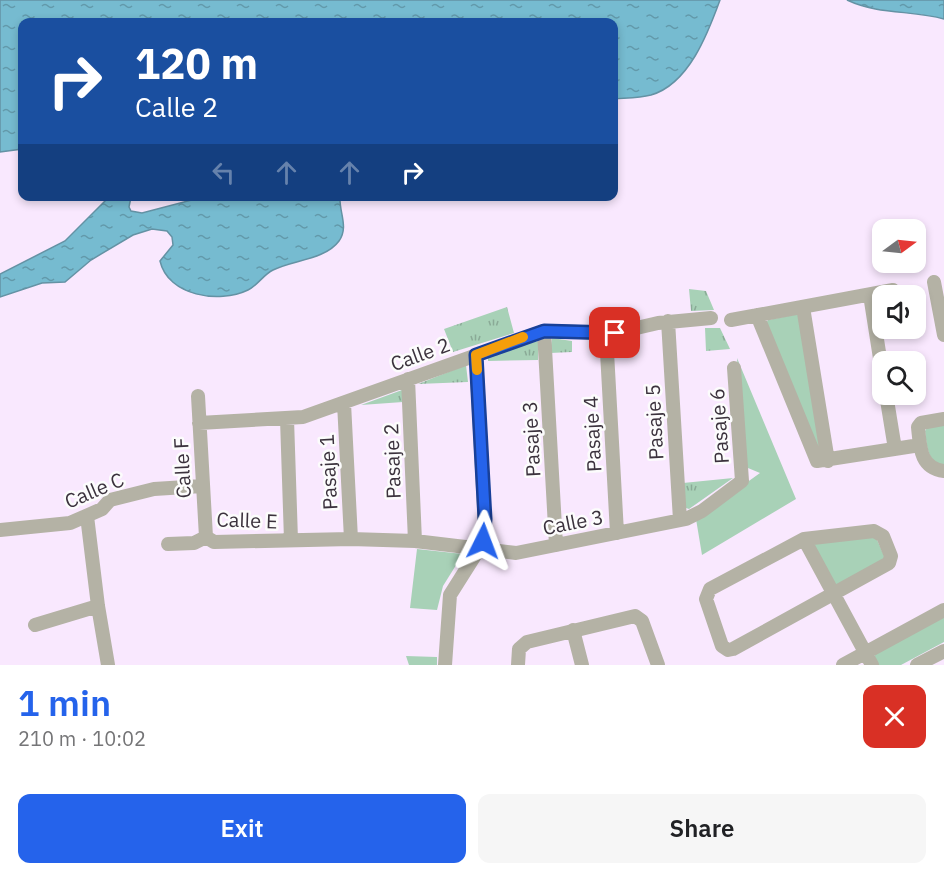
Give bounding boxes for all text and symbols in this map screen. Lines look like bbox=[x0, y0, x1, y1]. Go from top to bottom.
text: 120 m bbox=[135, 36, 258, 91]
icon: right bbox=[36, 42, 114, 120]
text: Calle 2 bbox=[135, 89, 218, 124]
icon: left bbox=[207, 156, 240, 189]
icon: ahead bbox=[270, 156, 303, 189]
icon: ahead bbox=[333, 156, 366, 189]
icon: right bbox=[396, 156, 429, 189]
north arrow bbox=[872, 219, 926, 273]
map controls bbox=[872, 219, 926, 405]
button: sound bbox=[872, 285, 926, 339]
pin bbox=[589, 307, 640, 358]
icon: arrive bbox=[598, 316, 631, 349]
street label: Calle 2 bbox=[386, 331, 454, 377]
button: search bbox=[872, 351, 926, 405]
street label: Pasaje 5 bbox=[639, 383, 669, 461]
street label: Pasaje 6 bbox=[703, 387, 735, 465]
street label: Pasaje 4 bbox=[577, 395, 607, 473]
street label: Pasaje 3 bbox=[516, 400, 546, 478]
street label: Pasaje 2 bbox=[377, 423, 407, 499]
street label: Pasaje 1 bbox=[313, 433, 343, 511]
street label: Calle F bbox=[167, 437, 197, 499]
street label: Calle C bbox=[60, 465, 128, 515]
street label: Calle 3 bbox=[540, 503, 606, 541]
street label: Calle E bbox=[216, 505, 278, 535]
position arrow bbox=[451, 509, 515, 573]
text: 1 min bbox=[18, 679, 111, 726]
button: close bbox=[863, 685, 926, 748]
text: 210 m · 10:02 bbox=[18, 725, 146, 752]
button: Exit bbox=[18, 794, 466, 863]
button: Share bbox=[478, 794, 926, 863]

